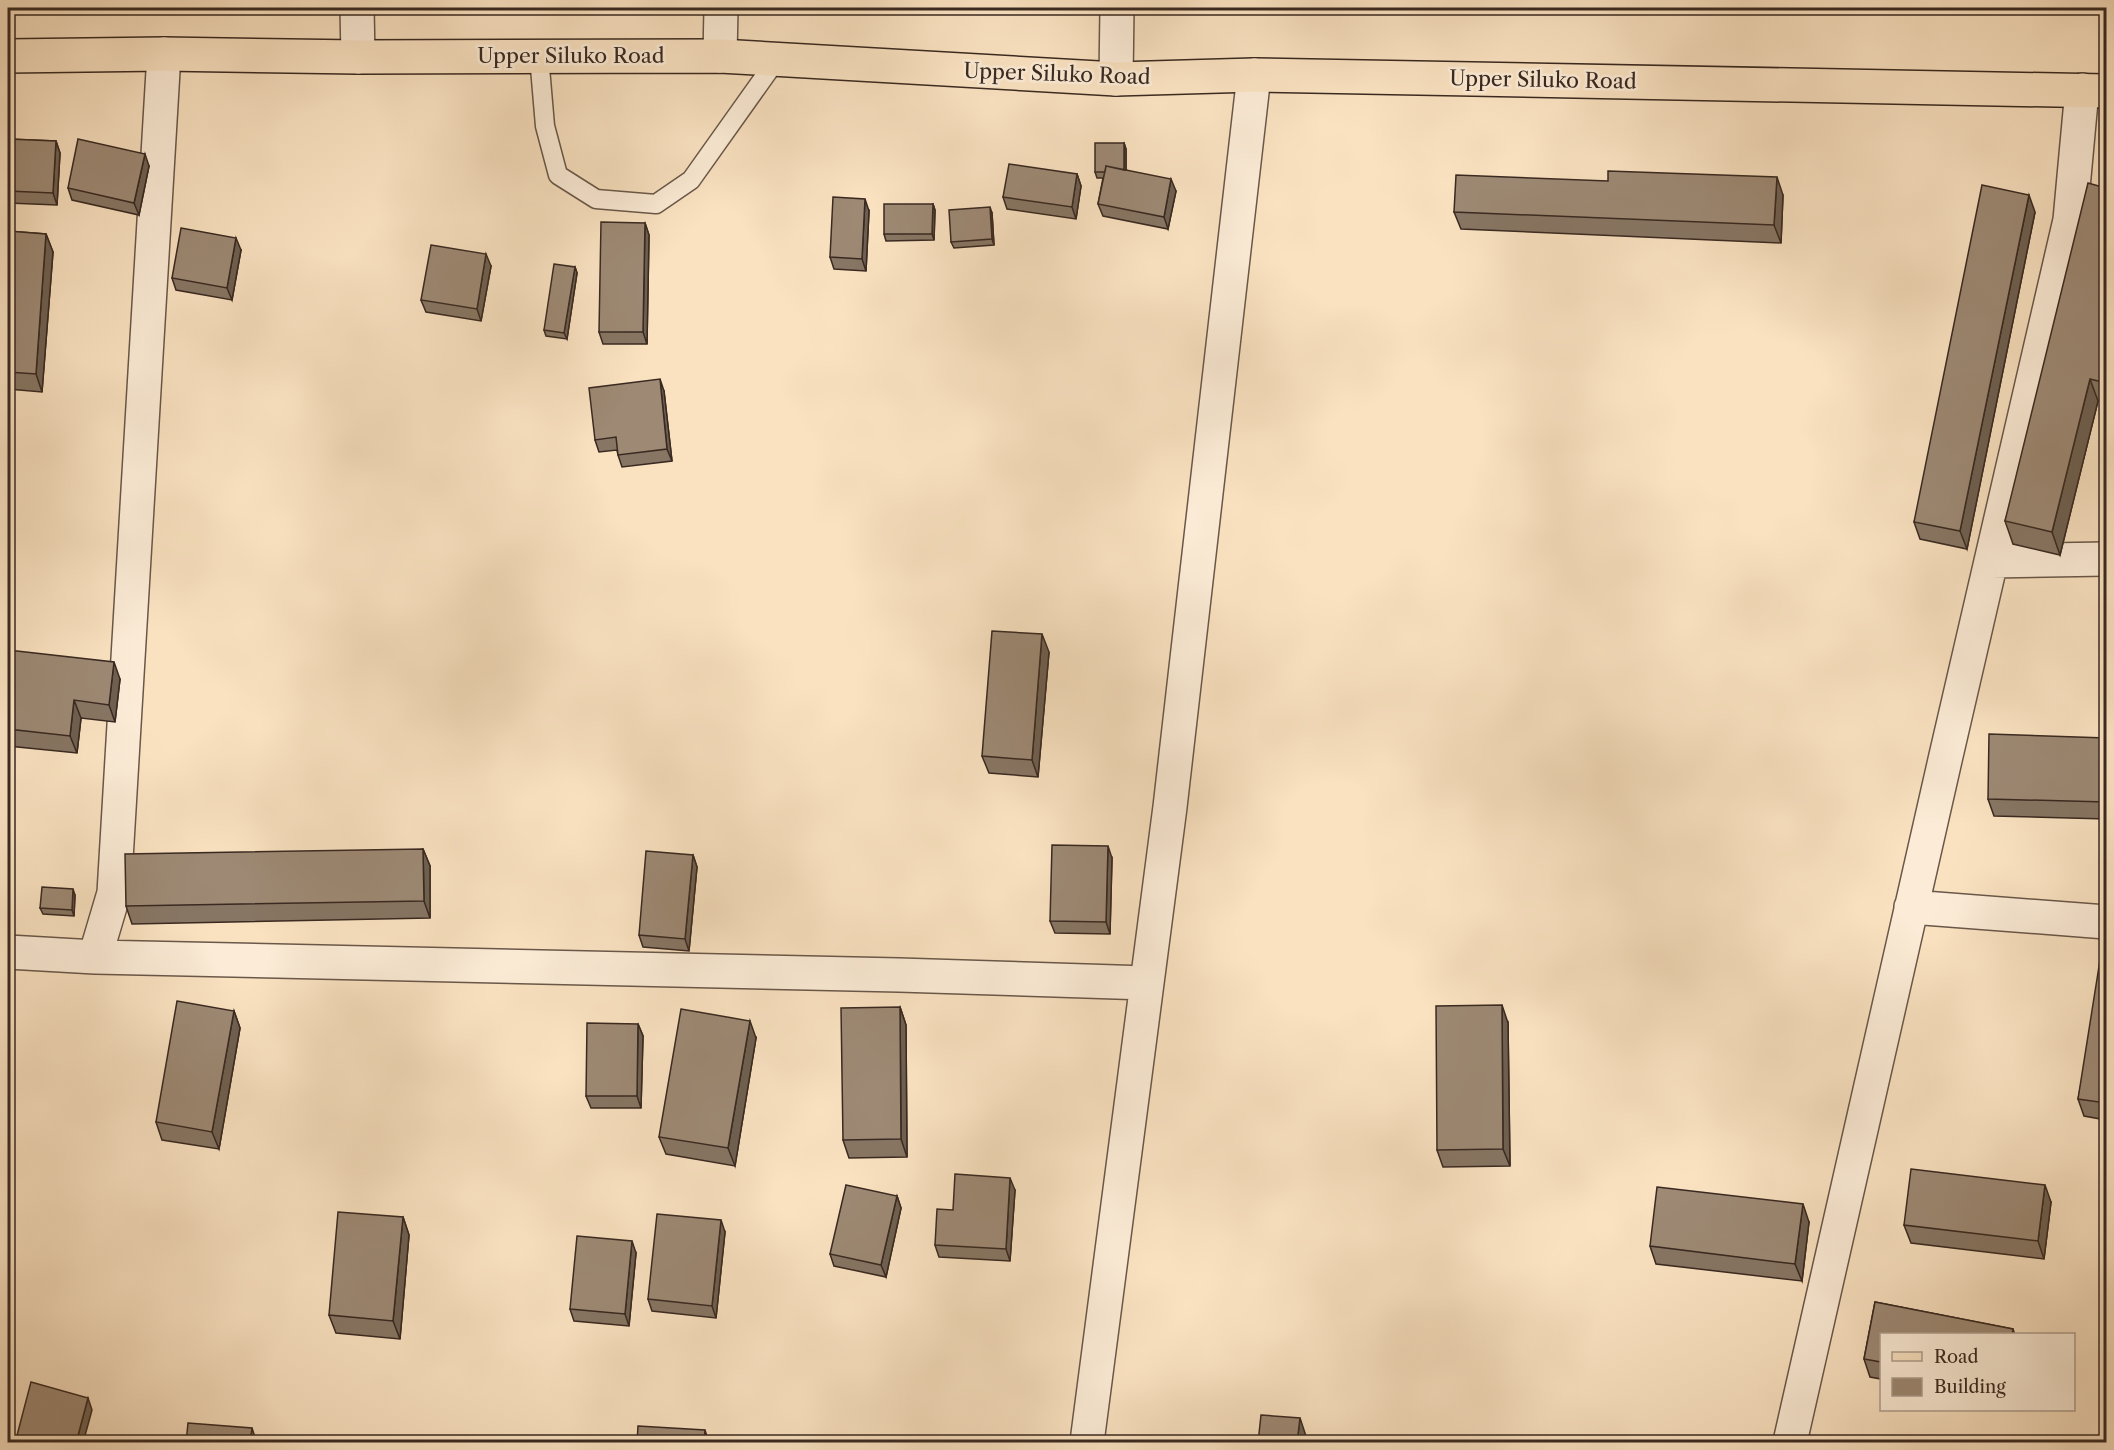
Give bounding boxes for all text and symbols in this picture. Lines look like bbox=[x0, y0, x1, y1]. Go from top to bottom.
street label: Upper Siluko Road bbox=[477, 43, 665, 68]
street label: Upper Siluko Road bbox=[963, 58, 1151, 89]
street label: Upper Siluko Road bbox=[1449, 65, 1637, 94]
legend bbox=[1880, 1333, 2075, 1411]
text: Road bbox=[1934, 1346, 1979, 1368]
text: Building bbox=[1934, 1376, 2006, 1398]

